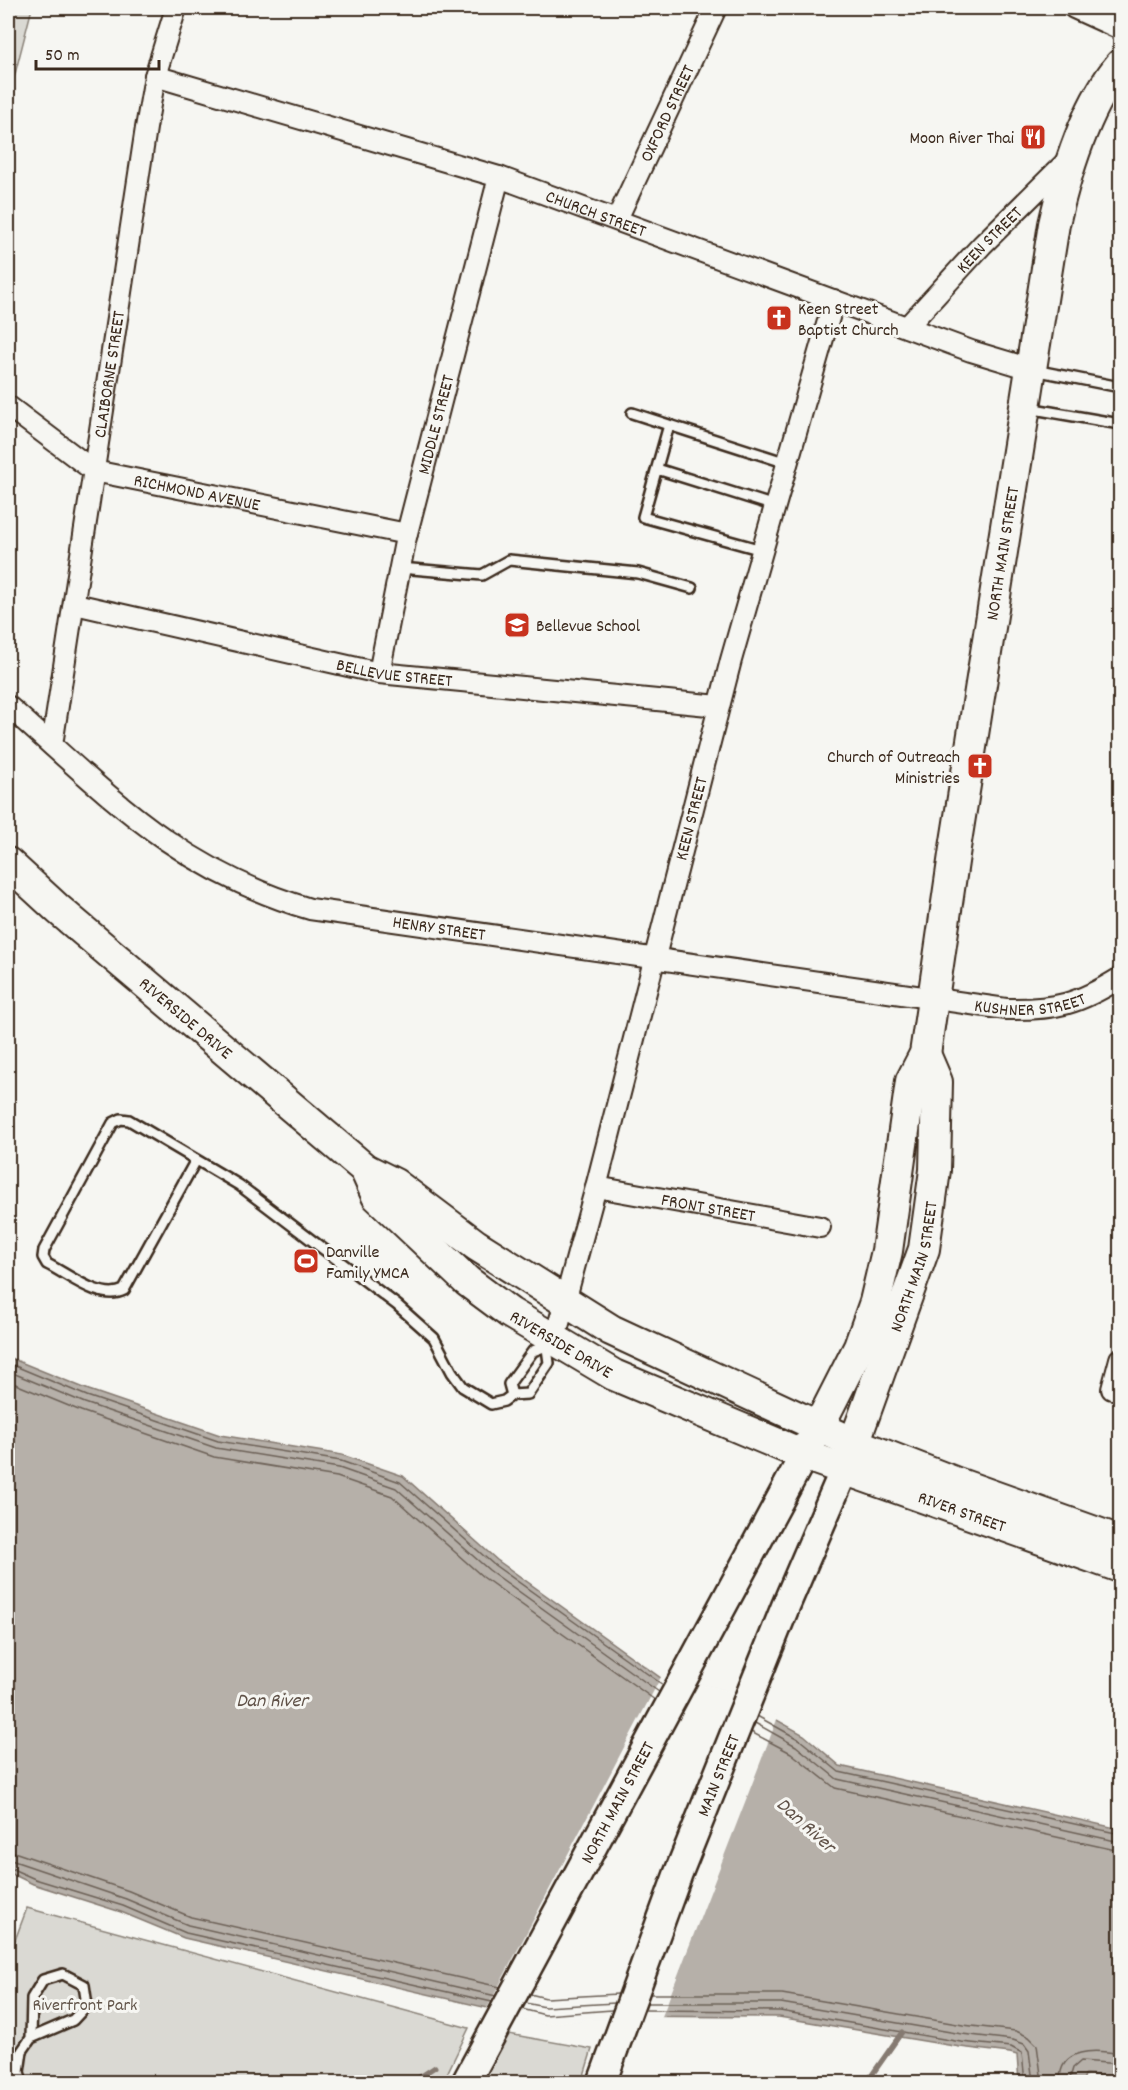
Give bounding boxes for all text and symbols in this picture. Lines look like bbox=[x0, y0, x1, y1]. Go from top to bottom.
scale bar bbox=[36, 33, 159, 71]
text: 50 m bbox=[45, 44, 80, 69]
street label: OXFORD STREET bbox=[635, 61, 703, 167]
restaurant icon: Moon River Thai bbox=[1018, 122, 1048, 152]
place label: Moon River Thai bbox=[910, 127, 1014, 152]
street label: CHURCH STREET bbox=[541, 185, 649, 245]
street label: KEEN STREET bbox=[952, 202, 1029, 280]
place label: Keen Street Baptist Church bbox=[798, 298, 899, 344]
church icon: Keen Street Baptist Church bbox=[764, 303, 794, 333]
street label: CLAIBORNE STREET bbox=[89, 309, 133, 440]
street label: MIDDLE STREET bbox=[413, 372, 462, 477]
street label: RICHMOND AVENUE bbox=[131, 469, 262, 519]
street label: NORTH MAIN STREET bbox=[981, 485, 1027, 622]
school or university icon: Bellevue School bbox=[502, 610, 532, 640]
place label: Bellevue School bbox=[536, 615, 641, 640]
street label: BELLEVUE STREET bbox=[334, 654, 453, 695]
place label: Church of Outreach Ministries bbox=[827, 746, 960, 792]
church icon: Church of Outreach Ministries bbox=[965, 751, 995, 781]
street label: KEEN STREET bbox=[670, 775, 716, 863]
street label: HENRY STREET bbox=[391, 911, 487, 949]
street label: RIVERSIDE DRIVE bbox=[132, 973, 237, 1066]
street label: KUSHNER STREET bbox=[973, 988, 1090, 1024]
street label: FRONT STREET bbox=[659, 1189, 757, 1230]
street label: NORTH MAIN STREET bbox=[885, 1200, 945, 1336]
place label: Danville Family YMCA bbox=[326, 1241, 410, 1287]
sports icon: Danville Family YMCA bbox=[291, 1246, 321, 1276]
street label: RIVERSIDE DRIVE bbox=[504, 1306, 616, 1386]
street label: RIVER STREET bbox=[914, 1486, 1009, 1541]
water label: Dan River bbox=[236, 1688, 310, 1716]
street label: MAIN STREET bbox=[692, 1731, 748, 1821]
street label: NORTH MAIN STREET bbox=[576, 1738, 662, 1869]
water label: Dan River bbox=[769, 1792, 843, 1862]
park label: Riverfront Park bbox=[33, 1994, 137, 2019]

